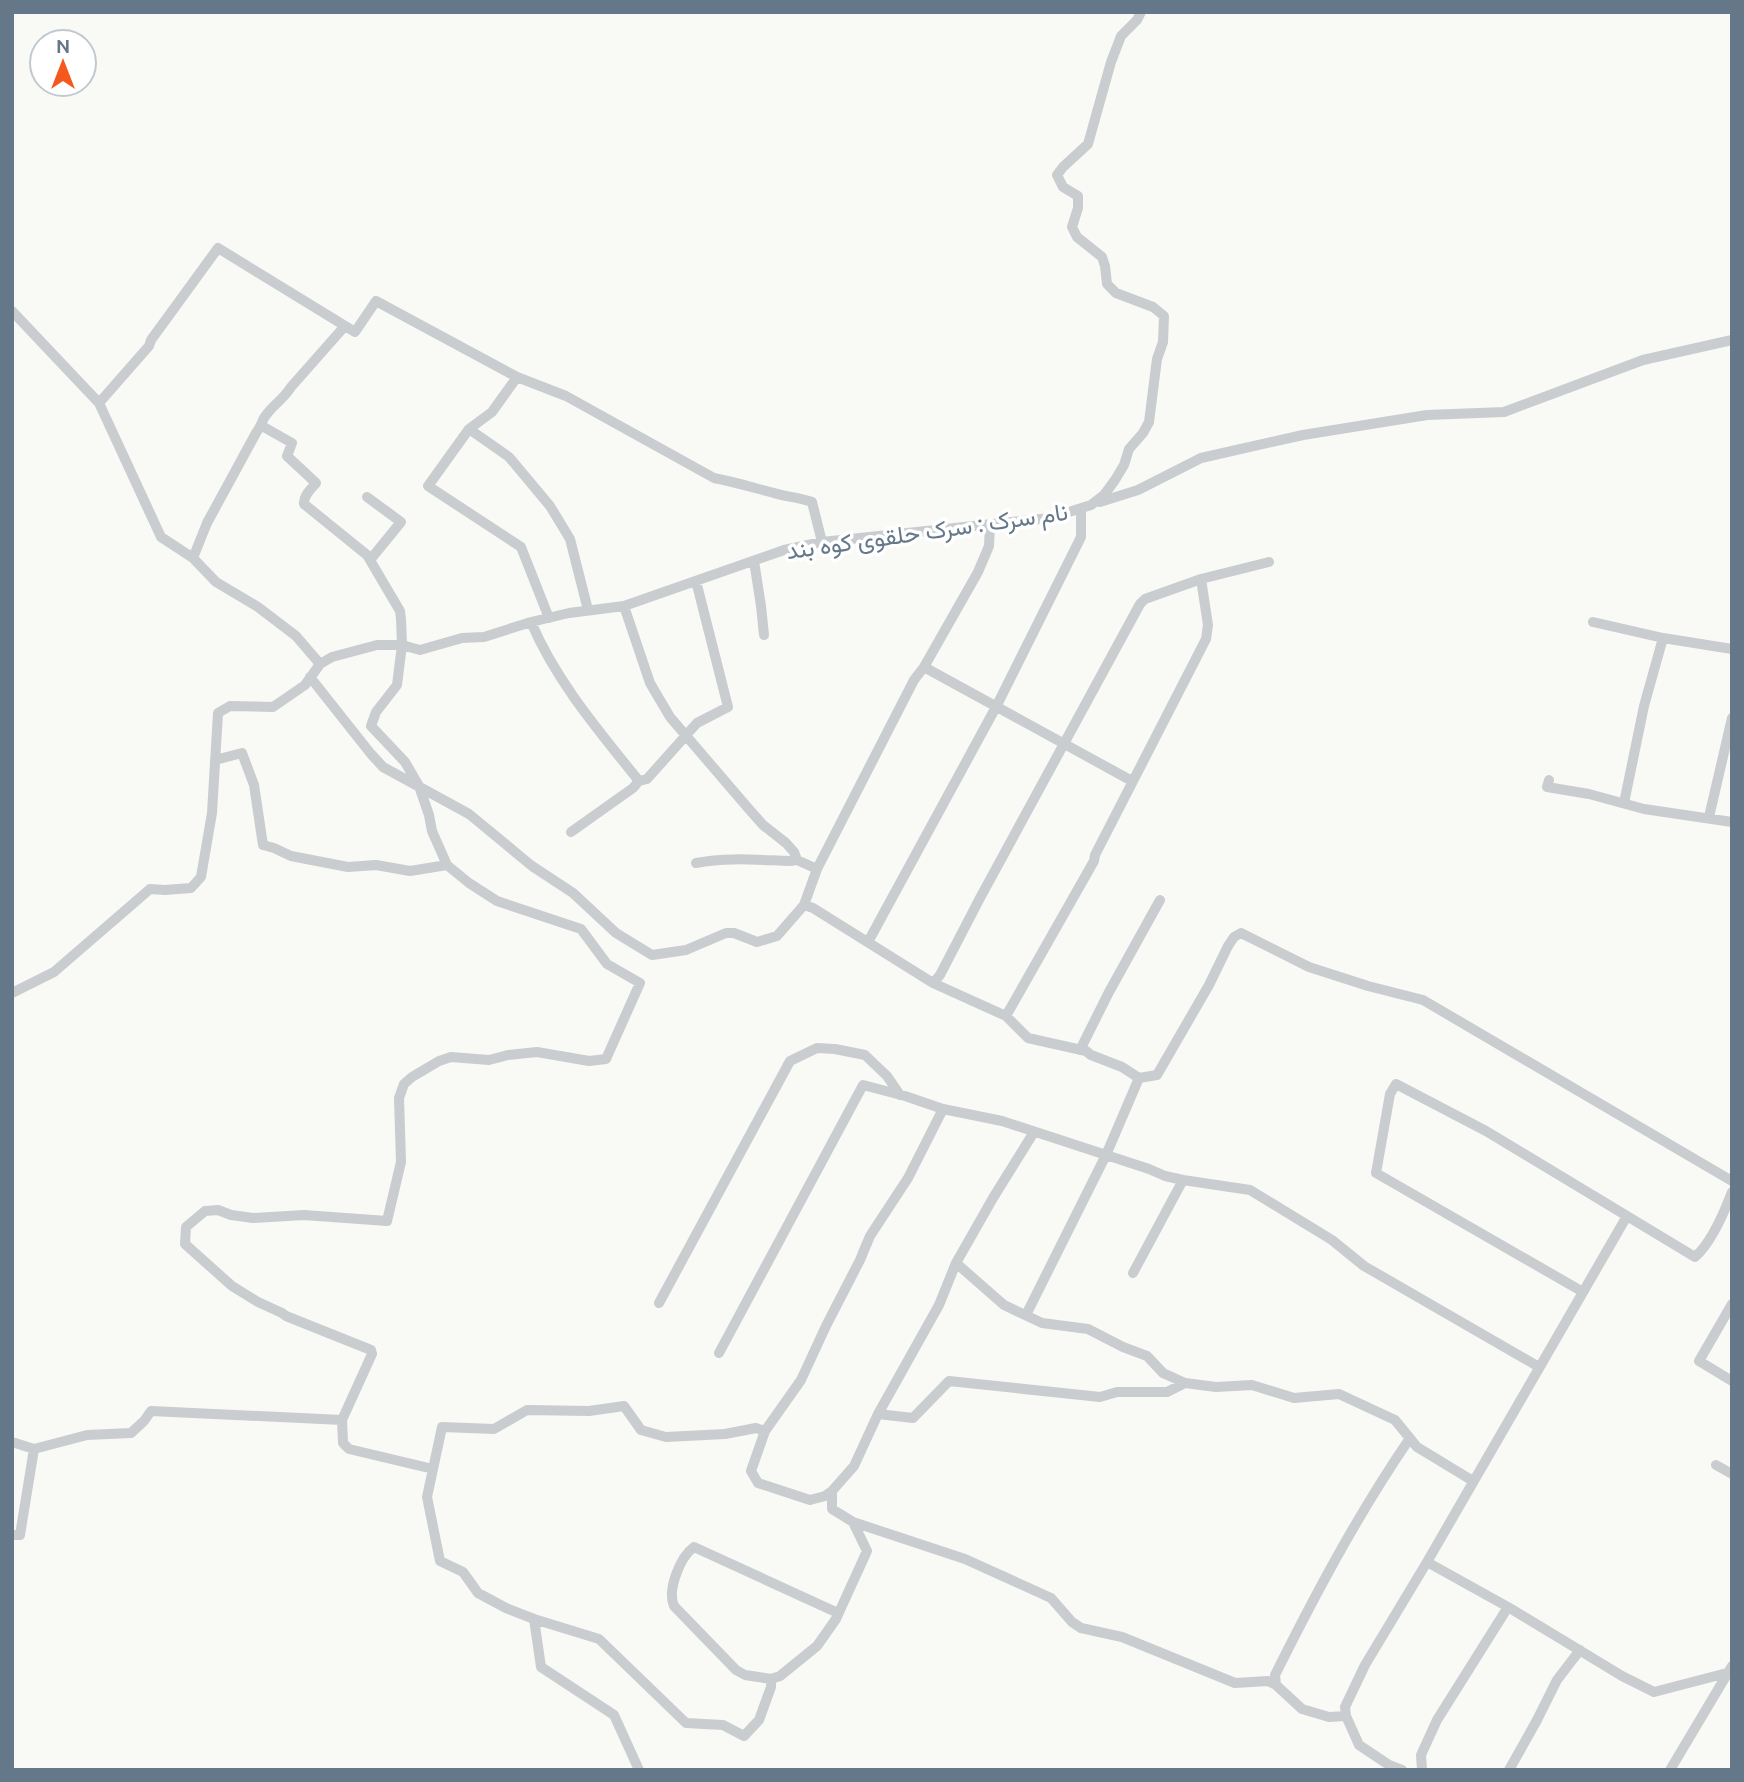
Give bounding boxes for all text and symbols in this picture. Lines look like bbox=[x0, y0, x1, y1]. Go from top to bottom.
north arrow bbox=[28, 28, 98, 98]
text: N bbox=[56, 35, 70, 57]
street label: نام سرک : سرک حلقوی کوه بند bbox=[785, 498, 1070, 567]

